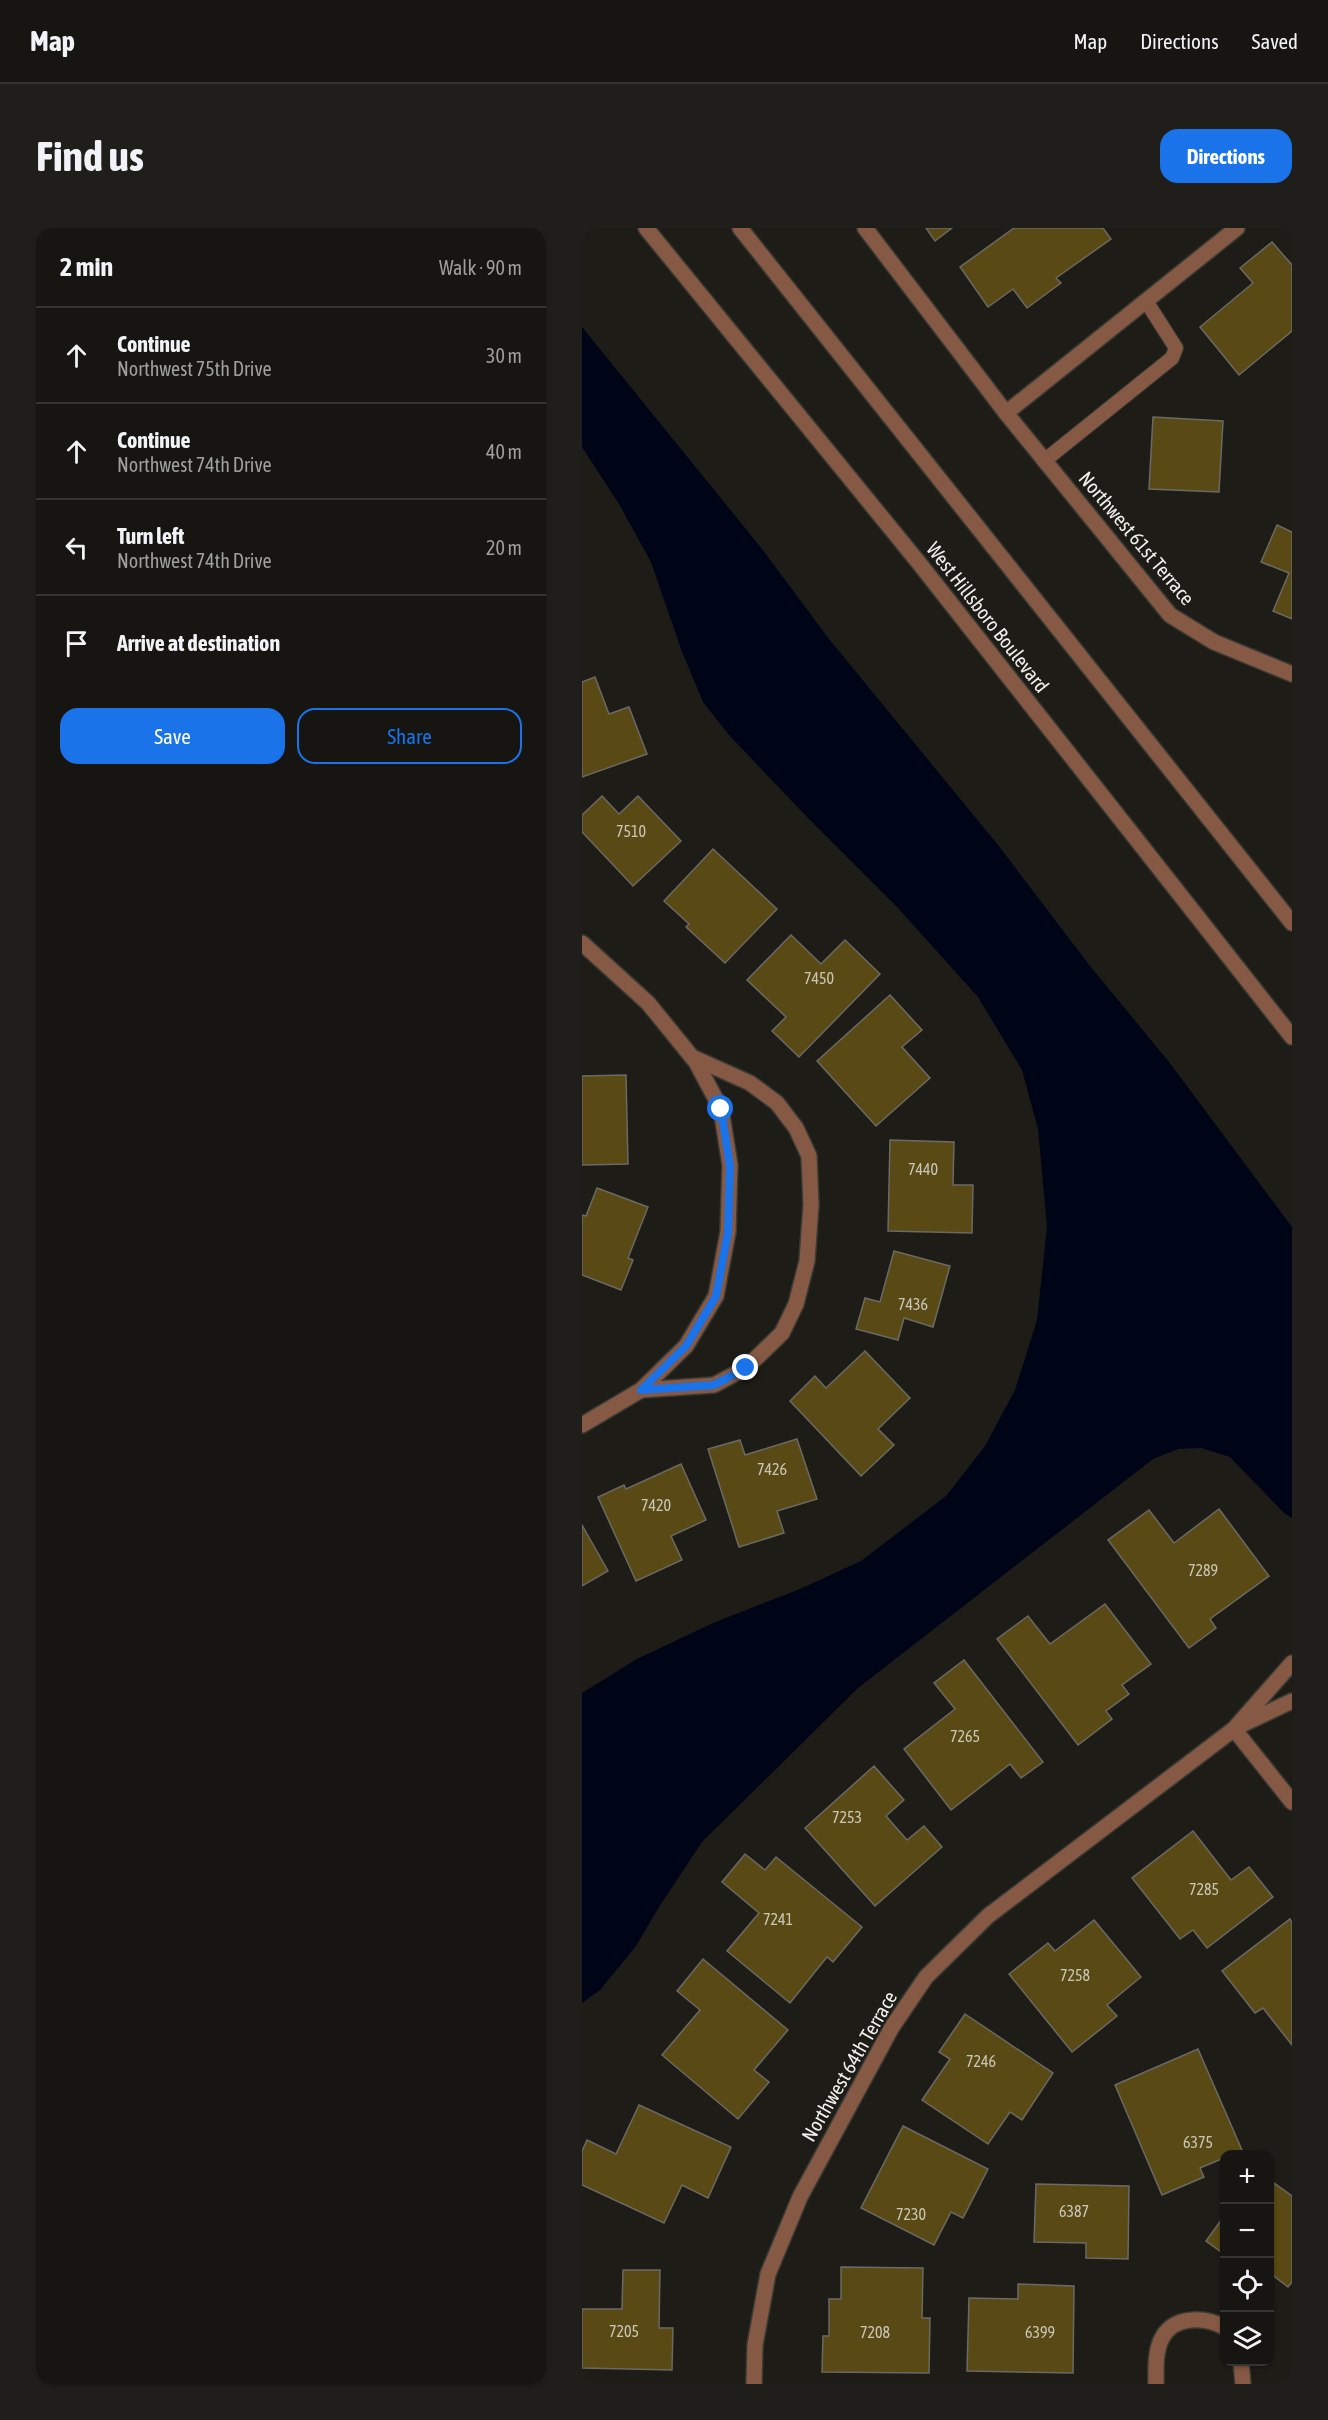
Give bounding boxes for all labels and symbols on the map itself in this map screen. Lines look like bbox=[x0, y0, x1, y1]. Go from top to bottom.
street label: Northwest 61st Terrace bbox=[1075, 467, 1199, 609]
street label: West Hillsboro Boulevard bbox=[922, 537, 1054, 697]
house number: 7510 bbox=[616, 822, 646, 840]
house number: 7450 bbox=[804, 969, 834, 987]
route start bbox=[707, 1095, 733, 1121]
house number: 7440 bbox=[908, 1160, 938, 1178]
house number: 7436 bbox=[898, 1295, 928, 1313]
route end bbox=[732, 1354, 758, 1380]
house number: 7426 bbox=[757, 1460, 787, 1478]
house number: 7420 bbox=[641, 1496, 671, 1514]
house number: 7289 bbox=[1188, 1561, 1218, 1579]
house number: 7265 bbox=[950, 1727, 980, 1745]
house number: 7253 bbox=[832, 1808, 862, 1826]
house number: 7285 bbox=[1189, 1880, 1219, 1898]
house number: 7241 bbox=[763, 1910, 793, 1928]
house number: 7258 bbox=[1060, 1966, 1090, 1984]
street label: Northwest 64th Terrace bbox=[797, 1987, 901, 2145]
house number: 7246 bbox=[966, 2052, 996, 2070]
house number: 6375 bbox=[1183, 2133, 1213, 2151]
house number: 6387 bbox=[1059, 2202, 1089, 2220]
house number: 7230 bbox=[896, 2205, 926, 2223]
house number: 7205 bbox=[609, 2322, 639, 2340]
house number: 7208 bbox=[860, 2323, 890, 2341]
house number: 6399 bbox=[1025, 2323, 1055, 2341]

